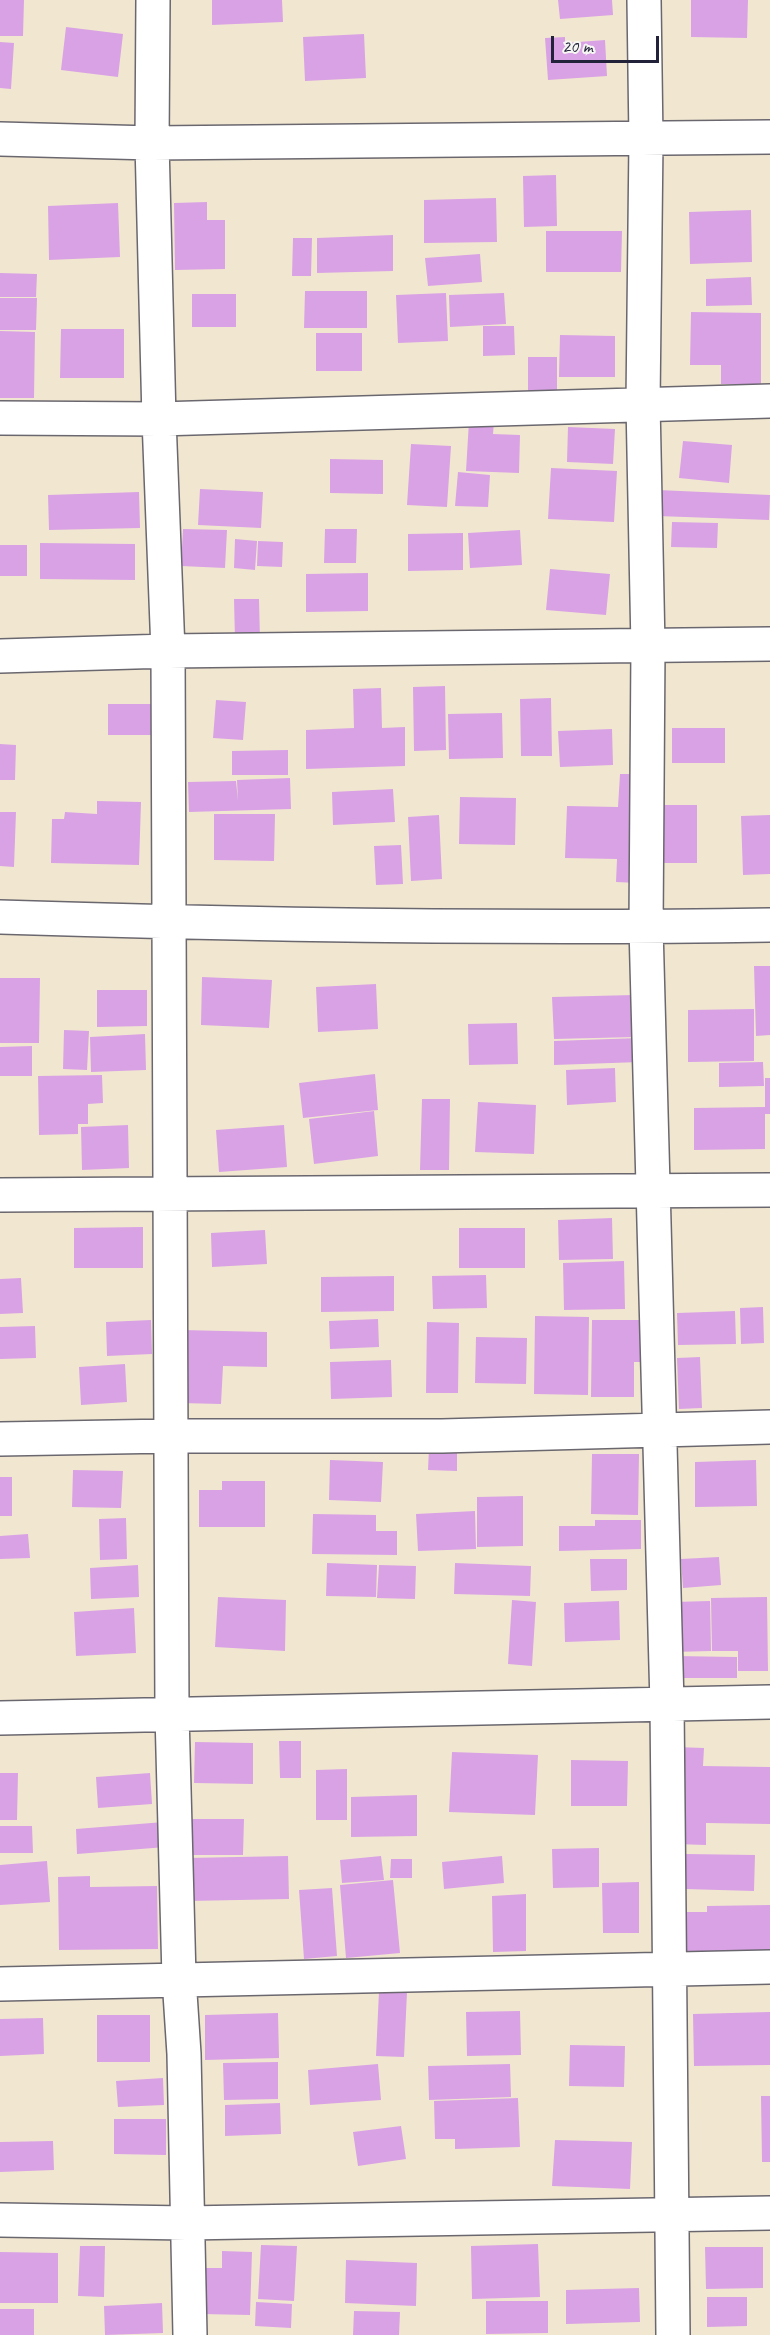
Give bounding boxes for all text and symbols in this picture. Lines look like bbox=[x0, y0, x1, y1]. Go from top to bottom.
scale bar bbox=[554, 24, 662, 62]
text: 20 m bbox=[562, 35, 593, 57]

